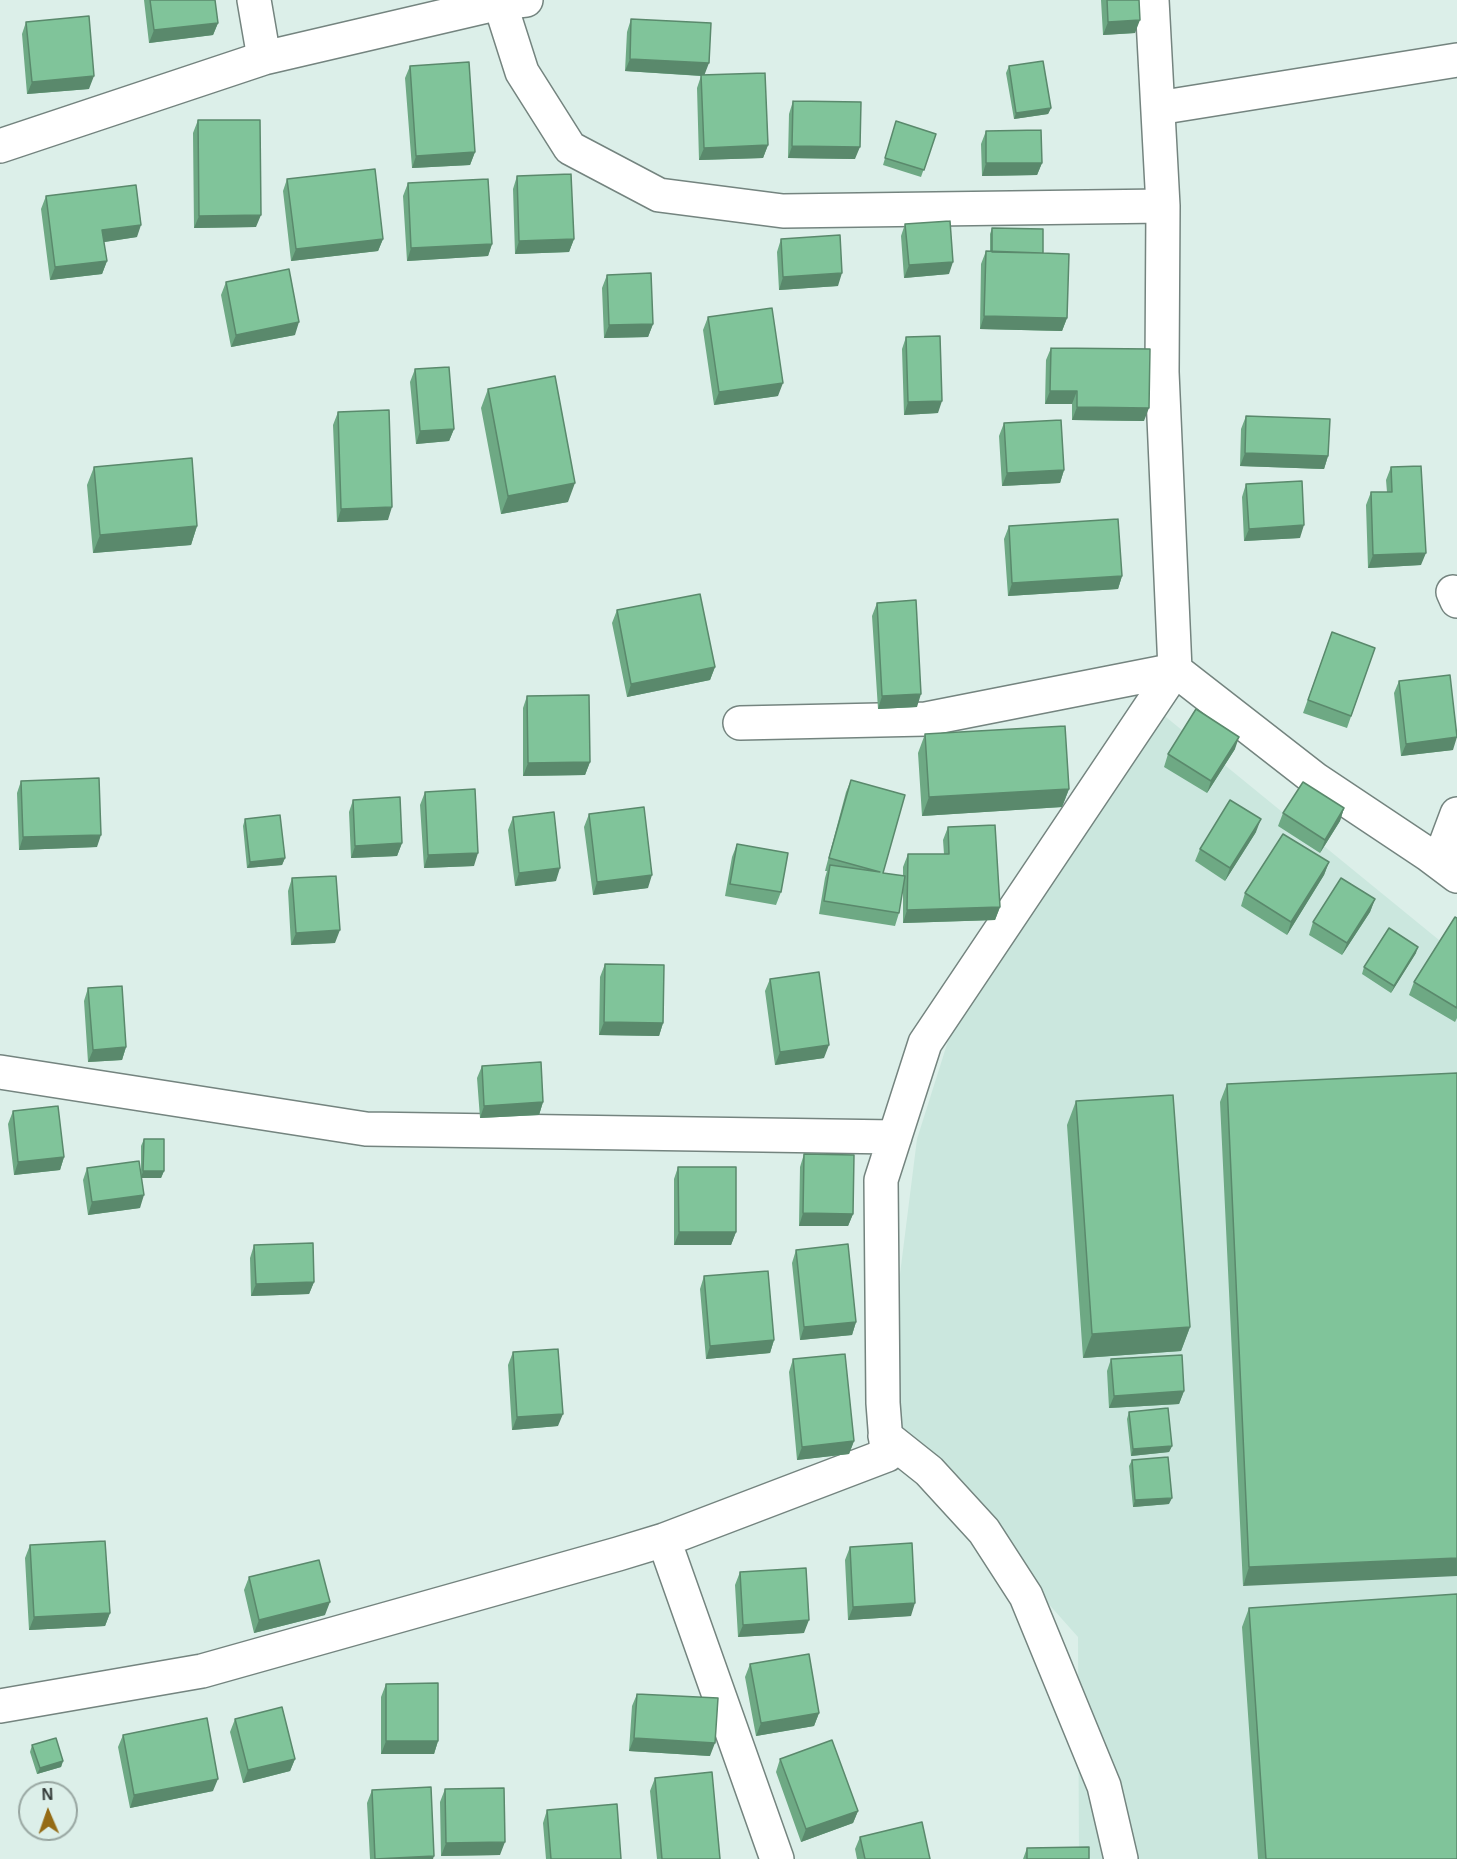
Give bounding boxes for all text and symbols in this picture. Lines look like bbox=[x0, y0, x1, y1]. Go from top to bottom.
north arrow bbox=[18, 1781, 78, 1841]
text: N bbox=[41, 1786, 53, 1803]

